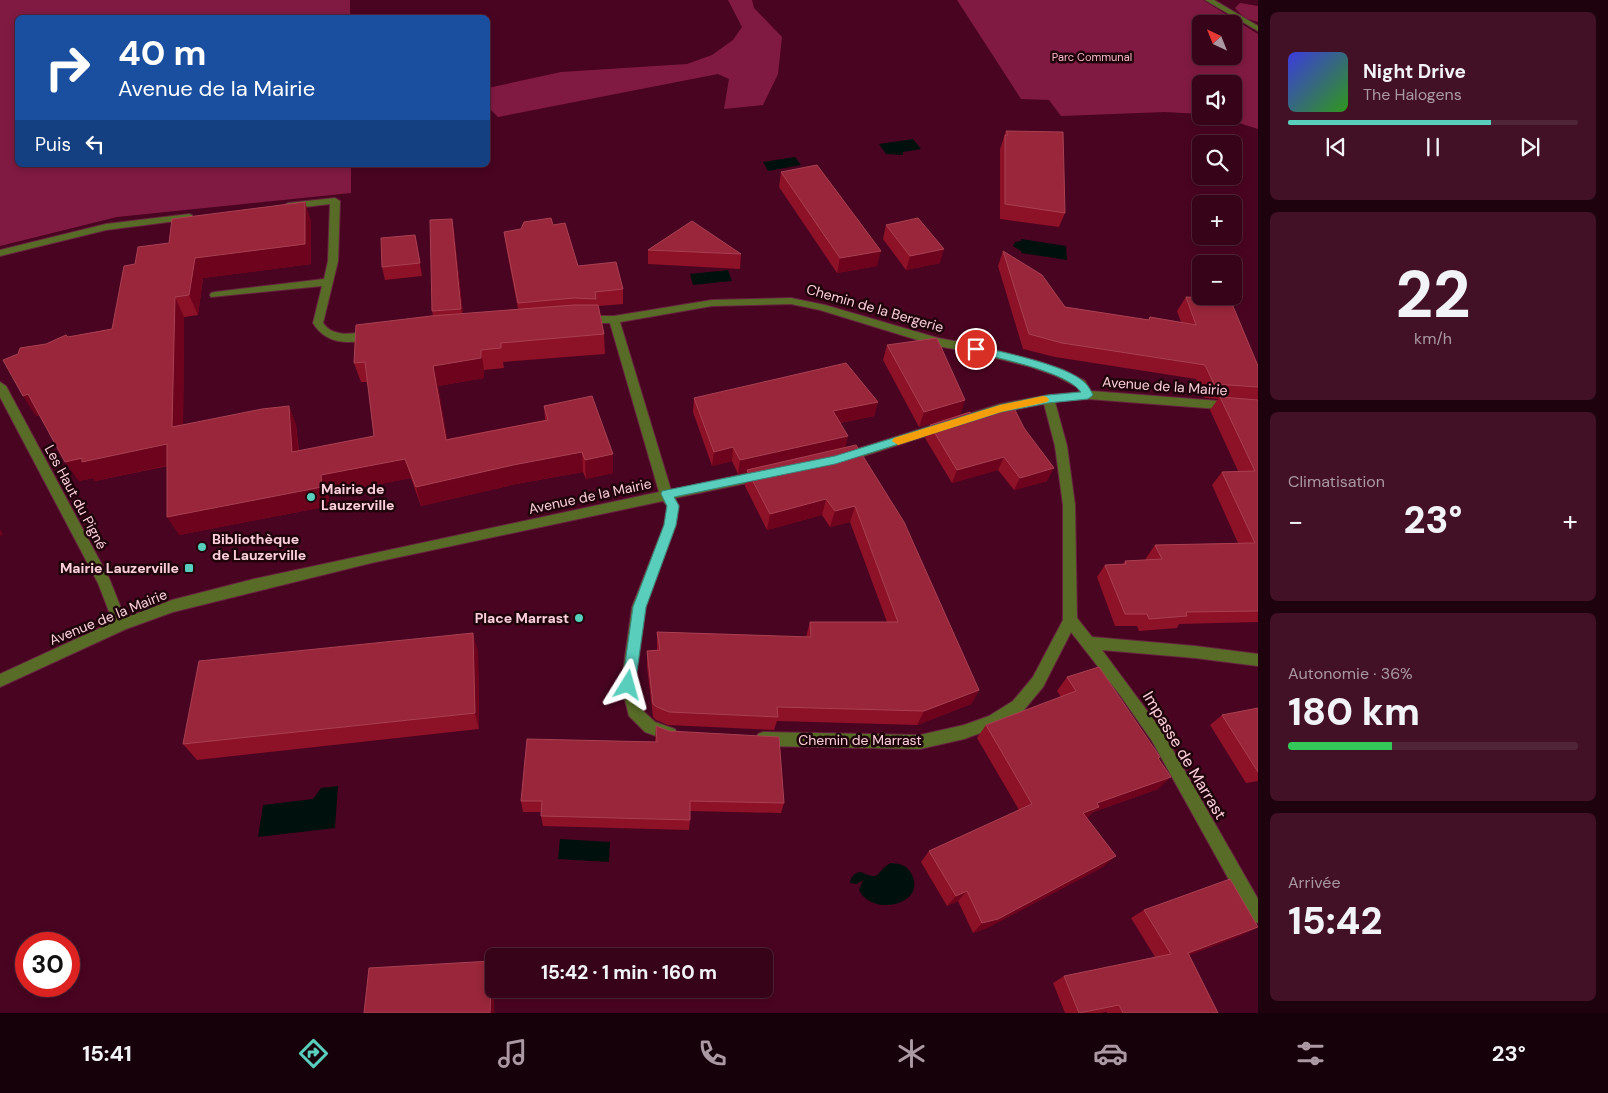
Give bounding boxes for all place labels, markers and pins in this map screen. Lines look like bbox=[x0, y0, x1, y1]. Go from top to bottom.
pin bbox=[955, 328, 997, 370]
place label: Mairie de Lauzerville bbox=[321, 480, 394, 514]
marker: Mairie de Lauzerville bbox=[305, 491, 317, 503]
place label: Bibliothèque de Lauzerville bbox=[212, 530, 306, 564]
marker: Bibliothèque de Lauzerville bbox=[196, 541, 208, 553]
place label: Mairie Lauzerville bbox=[60, 559, 179, 577]
marker: Mairie Lauzerville bbox=[183, 562, 195, 574]
place label: Place Marrast bbox=[475, 609, 569, 627]
marker: Place Marrast bbox=[573, 612, 585, 624]

